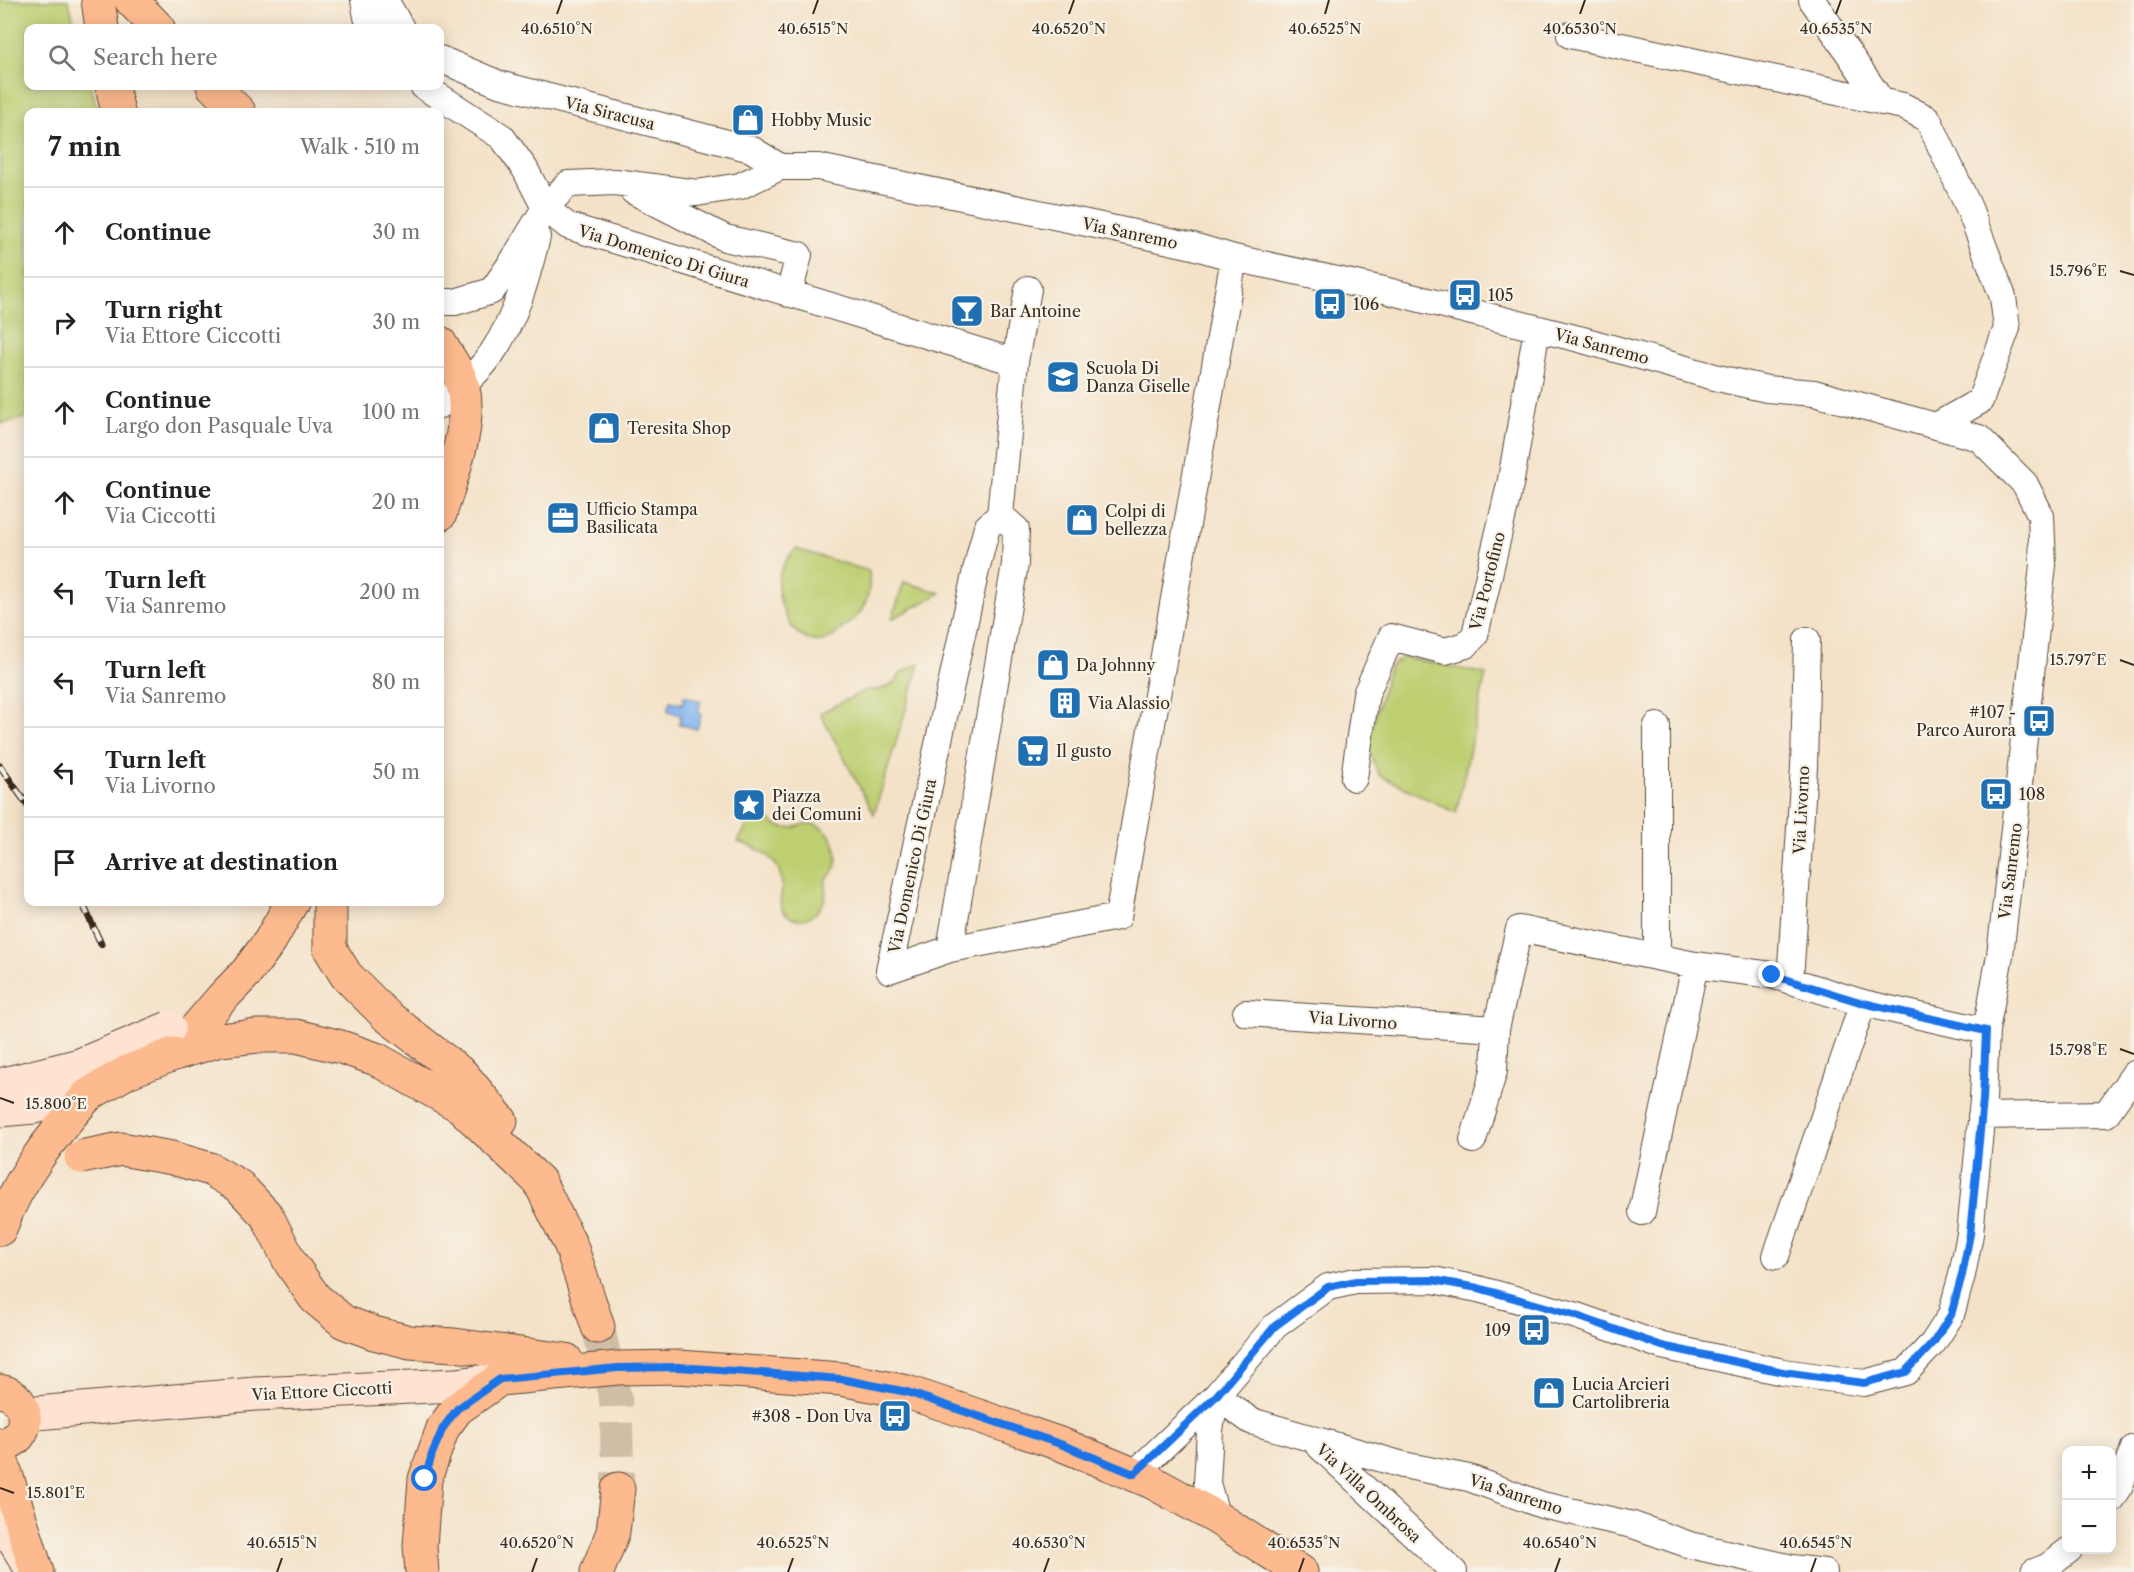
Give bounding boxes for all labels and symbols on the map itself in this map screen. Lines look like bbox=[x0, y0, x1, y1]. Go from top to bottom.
text: 40.6510°N bbox=[521, 19, 593, 38]
text: 40.6515°N bbox=[778, 19, 848, 38]
text: 40.6520°N bbox=[1032, 19, 1106, 38]
text: 40.6525°N bbox=[1289, 19, 1361, 38]
text: 40.6530°N bbox=[1543, 19, 1617, 38]
text: 40.6535°N bbox=[1800, 19, 1872, 38]
street label: Via Siracusa bbox=[562, 92, 658, 134]
shop icon: Hobby Music bbox=[730, 102, 766, 138]
place label: Hobby Music bbox=[771, 110, 872, 130]
street label: Via Sanremo bbox=[1079, 213, 1180, 253]
street label: Via Domenico Di Giura bbox=[575, 220, 752, 292]
text: 15.796°E bbox=[2049, 261, 2107, 280]
bus stop icon: 105 bbox=[1447, 277, 1483, 313]
place label: 105 bbox=[1488, 285, 1514, 305]
bus stop icon: 106 bbox=[1312, 286, 1348, 322]
bar icon: Bar Antoine bbox=[949, 293, 985, 329]
place label: 106 bbox=[1353, 294, 1379, 314]
place label: Bar Antoine bbox=[990, 301, 1081, 321]
street label: Via Sanremo bbox=[1552, 324, 1652, 368]
place label: Scuola Di Danza Giselle bbox=[1086, 358, 1190, 396]
school or university icon: Scuola Di Danza Giselle bbox=[1045, 359, 1081, 395]
shop icon: Teresita Shop bbox=[586, 410, 622, 446]
place label: Teresita Shop bbox=[627, 418, 731, 438]
place label: Ufficio Stampa Basilicata bbox=[586, 499, 698, 537]
office icon: Ufficio Stampa Basilicata bbox=[545, 500, 581, 536]
place label: Colpi di bellezza bbox=[1105, 501, 1168, 539]
shop icon: Colpi di bellezza bbox=[1064, 502, 1100, 538]
street label: Via Portofino bbox=[1465, 529, 1509, 633]
shop icon: Da Johnny bbox=[1035, 647, 1071, 683]
text: 15.797°E bbox=[2049, 650, 2107, 669]
place label: Da Johnny bbox=[1076, 655, 1156, 675]
building icon: Via Alassio bbox=[1047, 685, 1083, 721]
place label: Via Alassio bbox=[1087, 693, 1170, 713]
place label: #107 - Parco Aurora bbox=[1916, 702, 2017, 740]
bus stop icon: #107 - Parco Aurora bbox=[2021, 703, 2057, 739]
supermarket icon: Il gusto bbox=[1015, 733, 1051, 769]
place label: Il gusto bbox=[1056, 741, 1112, 761]
street label: Via Livorno bbox=[1789, 765, 1813, 856]
street label: Via Domenico Di Giura bbox=[884, 776, 940, 956]
bus stop icon: 108 bbox=[1978, 776, 2014, 812]
place label: 108 bbox=[2019, 784, 2045, 804]
place label: Piazza dei Comuni bbox=[772, 786, 862, 824]
place icon: Piazza dei Comuni bbox=[731, 787, 767, 823]
street label: Via Sanremo bbox=[1994, 821, 2026, 921]
route end bbox=[1758, 961, 1784, 987]
street label: Via Livorno bbox=[1307, 1007, 1398, 1033]
text: 15.798°E bbox=[2049, 1040, 2107, 1059]
text: 15.800°E bbox=[25, 1094, 87, 1113]
bus stop icon: 109 bbox=[1516, 1312, 1552, 1348]
place label: 109 bbox=[1485, 1320, 1511, 1340]
place label: Lucia Arcieri Cartolibreria bbox=[1572, 1374, 1670, 1412]
shop icon: Lucia Arcieri Cartolibreria bbox=[1531, 1375, 1567, 1411]
street label: Via Ettore Ciccotti bbox=[250, 1377, 393, 1405]
bus stop icon: #308 - Don Uva bbox=[877, 1398, 913, 1434]
place label: #308 - Don Uva bbox=[751, 1406, 873, 1426]
street label: Via Villa Ombrosa bbox=[1312, 1439, 1426, 1547]
route start bbox=[411, 1465, 437, 1491]
street label: Via Sanremo bbox=[1466, 1469, 1565, 1519]
text: 15.801°E bbox=[27, 1483, 85, 1502]
text: 40.6515°N bbox=[247, 1533, 317, 1552]
text: 40.6520°N bbox=[500, 1533, 574, 1552]
text: 40.6525°N bbox=[757, 1533, 829, 1552]
text: 40.6530°N bbox=[1012, 1533, 1086, 1552]
text: 40.6535°N bbox=[1268, 1533, 1340, 1552]
text: 40.6540°N bbox=[1523, 1533, 1597, 1552]
text: 40.6545°N bbox=[1780, 1533, 1852, 1552]

